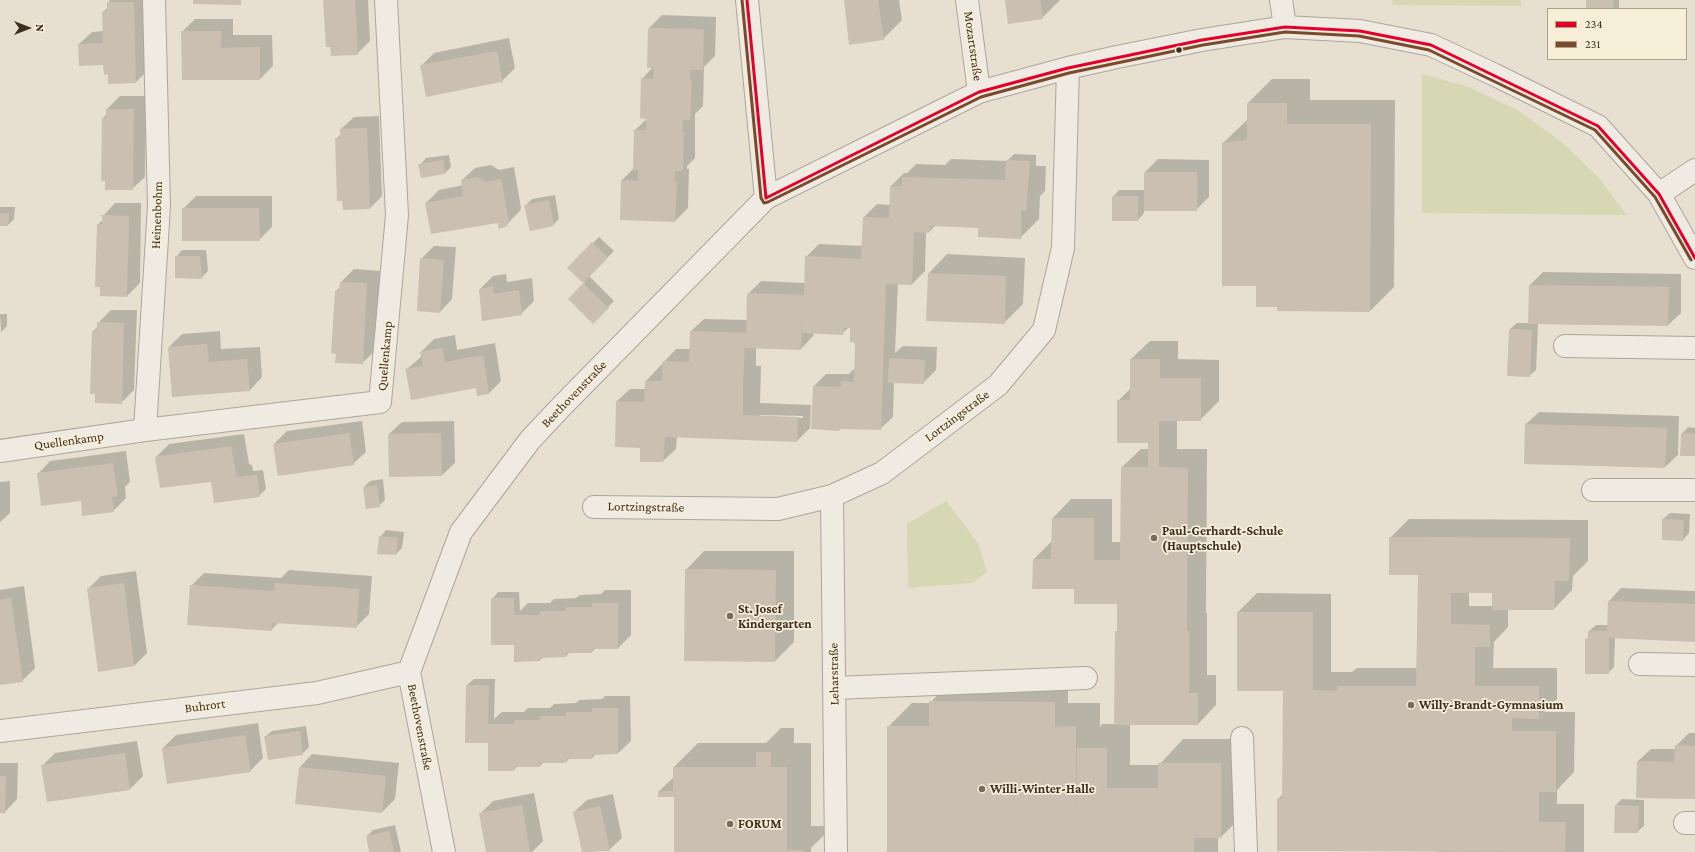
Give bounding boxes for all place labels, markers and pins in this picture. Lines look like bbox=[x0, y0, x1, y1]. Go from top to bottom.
unlabelled marker bbox=[1174, 45, 1184, 55]
place label: Paul-Gerhardt-Schule (Hauptschule) bbox=[1162, 523, 1283, 554]
marker: Paul-Gerhardt-Schule (Hauptschule) bbox=[1149, 533, 1159, 543]
place label: St. Josef Kindergarten bbox=[738, 601, 812, 632]
marker: St. Josef Kindergarten bbox=[725, 611, 735, 621]
place label: Willy-Brandt-Gymnasium bbox=[1419, 697, 1564, 713]
marker: Willy-Brandt-Gymnasium bbox=[1406, 700, 1416, 710]
place label: Willi-Winter-Halle bbox=[990, 781, 1095, 797]
marker: Willi-Winter-Halle bbox=[977, 784, 987, 794]
place label: FORUM bbox=[738, 816, 782, 832]
marker: FORUM bbox=[725, 819, 735, 829]

